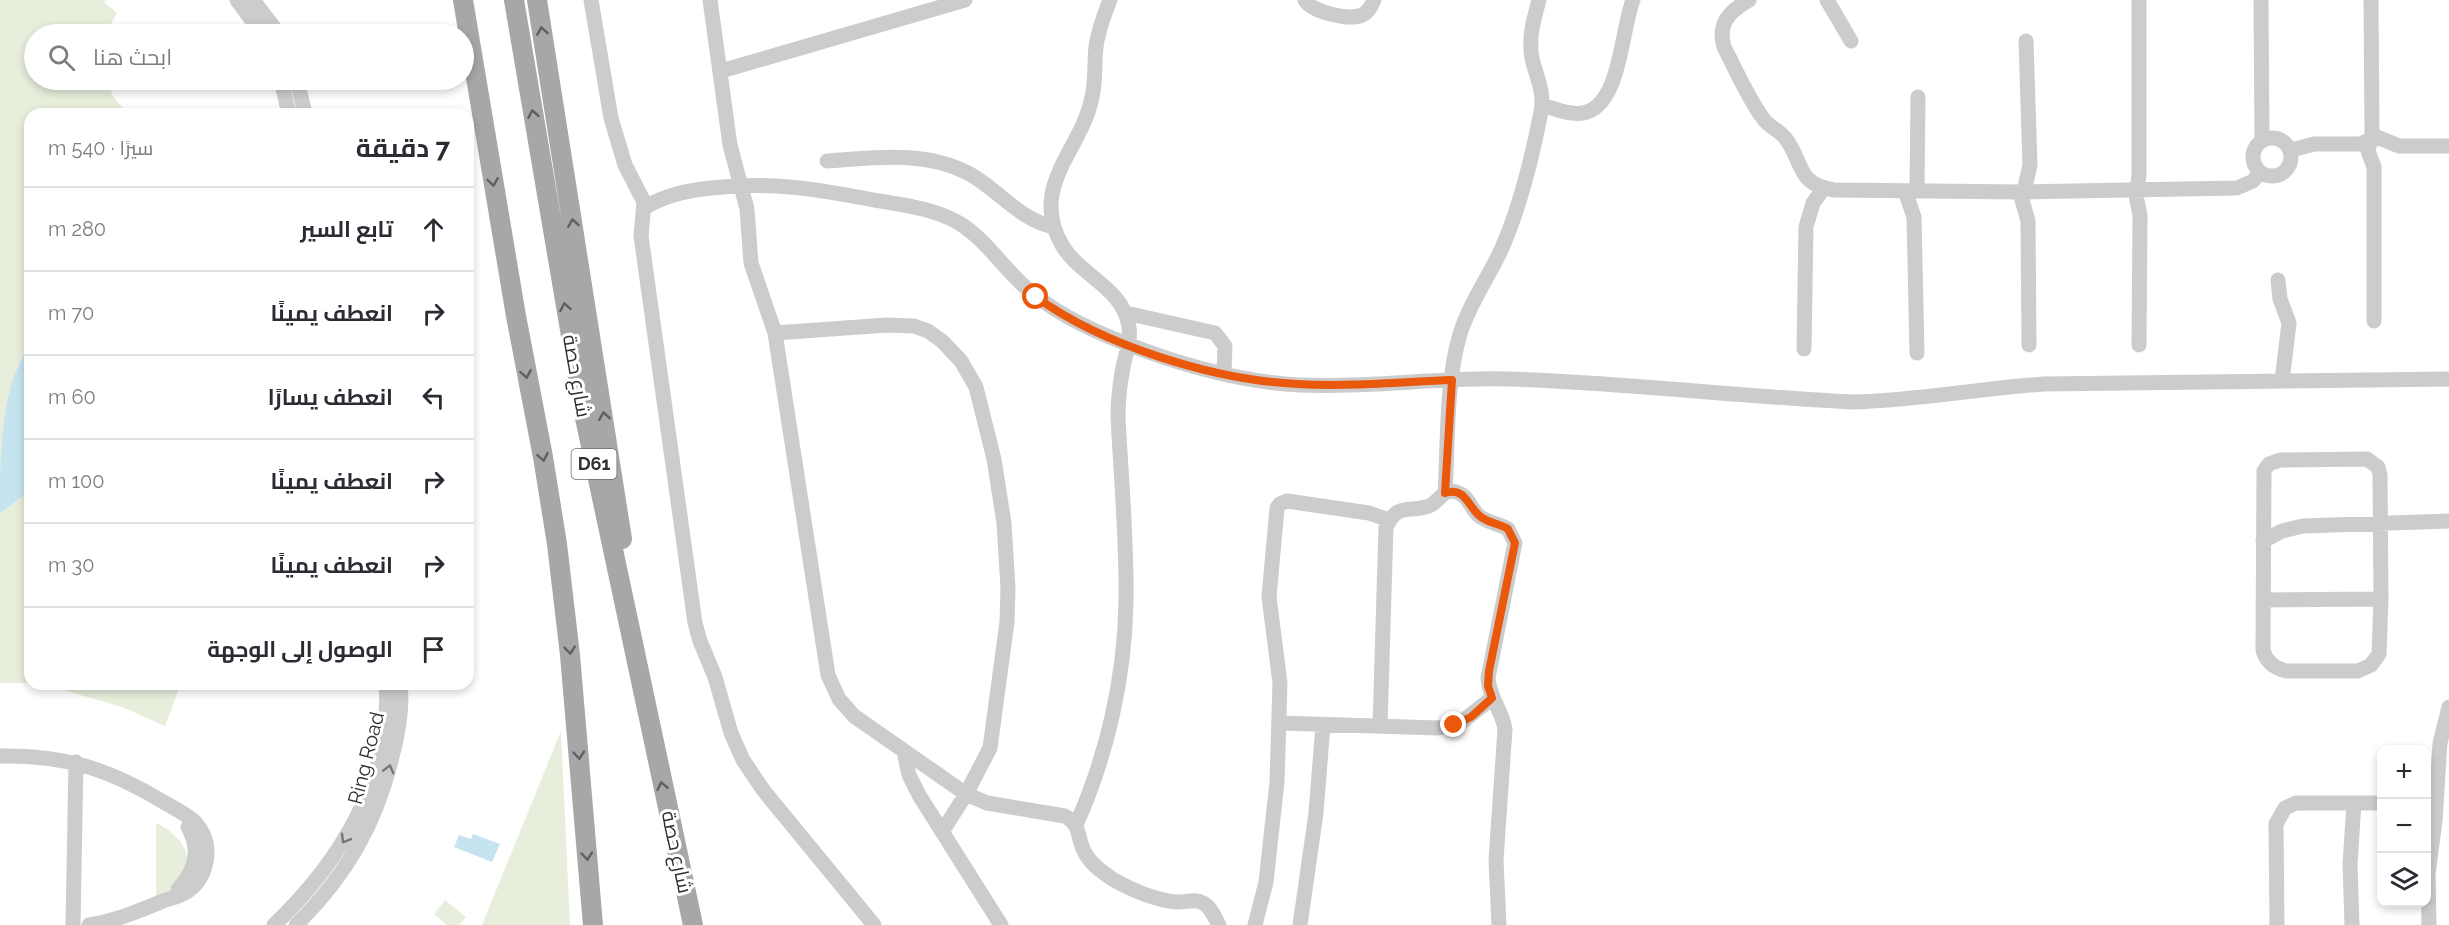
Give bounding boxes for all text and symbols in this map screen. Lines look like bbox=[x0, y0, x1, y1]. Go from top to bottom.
search box bbox=[24, 24, 474, 90]
one-way arrow bbox=[536, 26, 548, 35]
icon: search bbox=[45, 41, 78, 74]
text: ابحث هنا bbox=[93, 44, 172, 70]
one-way arrow bbox=[527, 110, 540, 120]
text: 7 دقيقة bbox=[356, 133, 450, 163]
text: سيرًا · 540 m bbox=[48, 136, 153, 160]
one-way arrow bbox=[487, 177, 499, 187]
icon: ahead bbox=[417, 213, 450, 246]
text: تابع السير bbox=[300, 216, 393, 242]
text: 280 m bbox=[48, 217, 106, 241]
one-way arrow bbox=[567, 219, 580, 229]
route start bbox=[1022, 283, 1048, 309]
icon: right bbox=[417, 297, 450, 330]
text: انعطف يمينًا bbox=[270, 300, 393, 326]
text: 70 m bbox=[48, 301, 94, 325]
one-way arrow bbox=[560, 302, 572, 311]
street label: شارع حصة bbox=[556, 333, 596, 420]
one-way arrow bbox=[519, 369, 532, 379]
icon: left bbox=[417, 381, 450, 414]
text: انعطف يسارًا bbox=[268, 384, 393, 410]
text: 60 m bbox=[48, 385, 96, 409]
one-way arrow bbox=[598, 411, 611, 421]
road number: D61 bbox=[572, 449, 616, 479]
one-way arrow bbox=[536, 452, 549, 462]
icon: right bbox=[417, 465, 450, 498]
text: انعطف يمينًا bbox=[270, 468, 393, 494]
text: 100 m bbox=[48, 469, 105, 493]
icon: right bbox=[417, 549, 450, 582]
text: انعطف يمينًا bbox=[270, 552, 393, 578]
text: 30 m bbox=[48, 553, 94, 577]
icon: arrive bbox=[417, 633, 450, 666]
text: الوصول إلى الوجهة bbox=[207, 636, 393, 662]
one-way arrow bbox=[563, 646, 576, 655]
street label: Ring Road bbox=[343, 709, 389, 807]
route end bbox=[1440, 711, 1466, 737]
map controls bbox=[2377, 745, 2431, 907]
button: + bbox=[2377, 745, 2431, 799]
one-way arrow bbox=[572, 750, 585, 760]
one-way arrow bbox=[382, 764, 395, 774]
one-way arrow bbox=[656, 781, 669, 791]
button: − bbox=[2377, 799, 2431, 853]
street label: شارع حصة bbox=[655, 809, 697, 896]
one-way arrow bbox=[340, 833, 352, 844]
one-way arrow bbox=[580, 852, 593, 861]
button: layers bbox=[2377, 853, 2431, 907]

